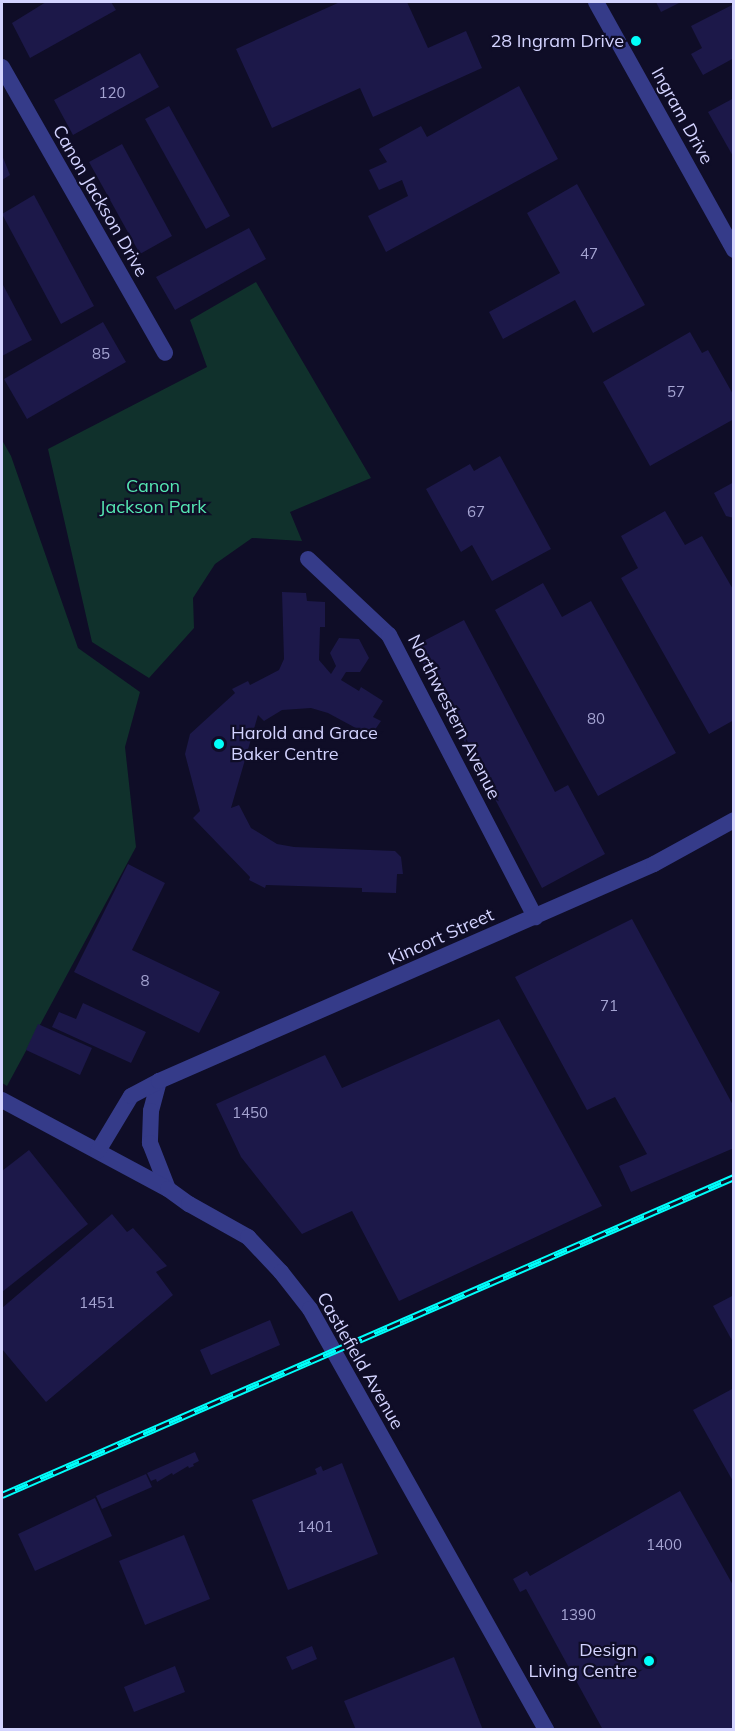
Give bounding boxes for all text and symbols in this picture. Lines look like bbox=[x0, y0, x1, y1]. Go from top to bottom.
place label: 28 Ingram Drive bbox=[490, 30, 624, 52]
marker: 28 Ingram Drive bbox=[629, 34, 643, 48]
street label: Ingram Drive bbox=[647, 64, 717, 168]
house number: 120 bbox=[99, 84, 125, 102]
street label: Canon Jackson Drive bbox=[48, 121, 152, 281]
house number: 47 bbox=[580, 245, 598, 263]
house number: 85 bbox=[92, 345, 110, 363]
house number: 57 bbox=[667, 383, 685, 401]
park label: Canon Jackson Park bbox=[99, 476, 207, 518]
house number: 67 bbox=[467, 503, 485, 521]
street label: Northwestern Avenue bbox=[403, 631, 505, 803]
house number: 80 bbox=[587, 710, 605, 728]
place label: Harold and Grace Baker Centre bbox=[231, 723, 378, 766]
marker: Harold and Grace Baker Centre bbox=[212, 737, 226, 751]
street label: Kincort Street bbox=[385, 904, 497, 970]
house number: 8 bbox=[141, 972, 149, 990]
house number: 71 bbox=[600, 997, 618, 1015]
house number: 1450 bbox=[232, 1104, 268, 1122]
street label: Castlefield Avenue bbox=[312, 1289, 408, 1433]
house number: 1451 bbox=[79, 1294, 115, 1312]
house number: 1401 bbox=[297, 1518, 333, 1536]
house number: 1400 bbox=[646, 1536, 682, 1554]
house number: 1390 bbox=[560, 1606, 596, 1624]
place label: Design Living Centre bbox=[528, 1640, 637, 1682]
marker: Design Living Centre bbox=[642, 1654, 656, 1668]

